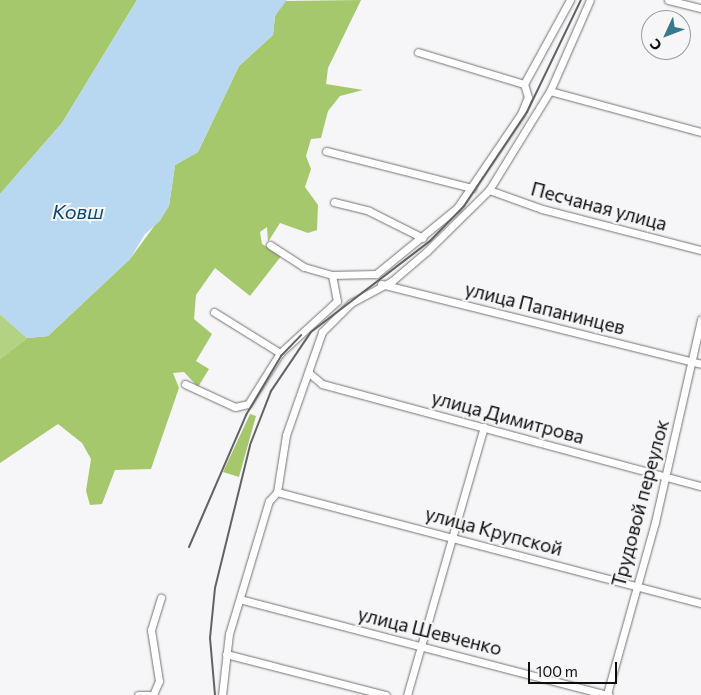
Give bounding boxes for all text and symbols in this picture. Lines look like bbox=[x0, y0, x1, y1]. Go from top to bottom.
north arrow bbox=[641, 10, 691, 60]
text: С bbox=[646, 36, 665, 54]
street label: Песчаная улица bbox=[529, 177, 669, 235]
water label: Ковш bbox=[52, 199, 104, 223]
street label: улица Папанинцев bbox=[463, 277, 627, 339]
street label: улица Димитрова bbox=[429, 386, 587, 448]
street label: Трудовой переулок bbox=[607, 417, 673, 589]
street label: улица Крупской bbox=[423, 502, 565, 560]
street label: улица Шевченко bbox=[356, 602, 504, 660]
scale bar bbox=[531, 652, 620, 684]
text: 100 m bbox=[536, 662, 578, 680]

